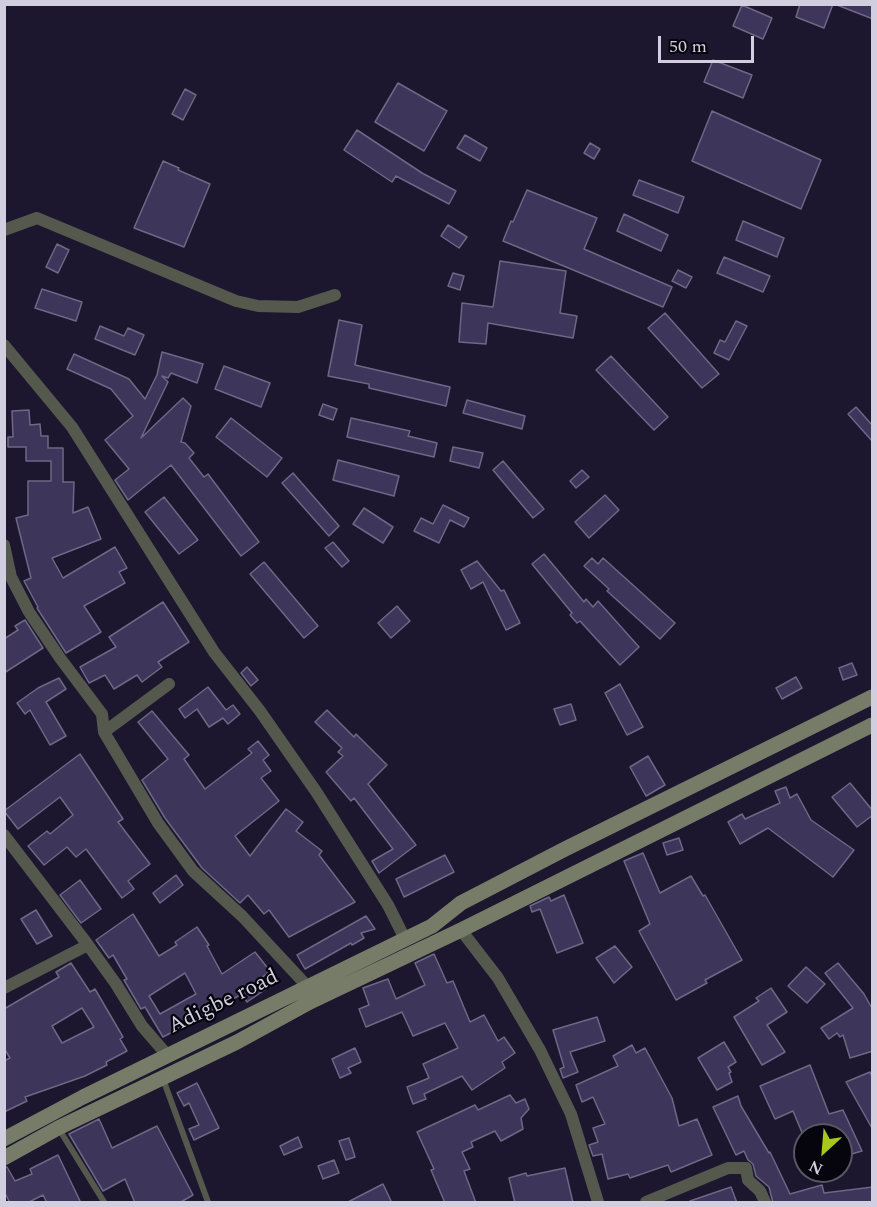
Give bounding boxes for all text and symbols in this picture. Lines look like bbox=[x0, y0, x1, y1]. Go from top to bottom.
scale bar bbox=[661, 24, 757, 62]
text: 50 m bbox=[669, 33, 707, 60]
street label: Adigbe road bbox=[164, 965, 284, 1041]
north arrow bbox=[793, 1123, 853, 1183]
text: N bbox=[805, 1154, 827, 1181]

